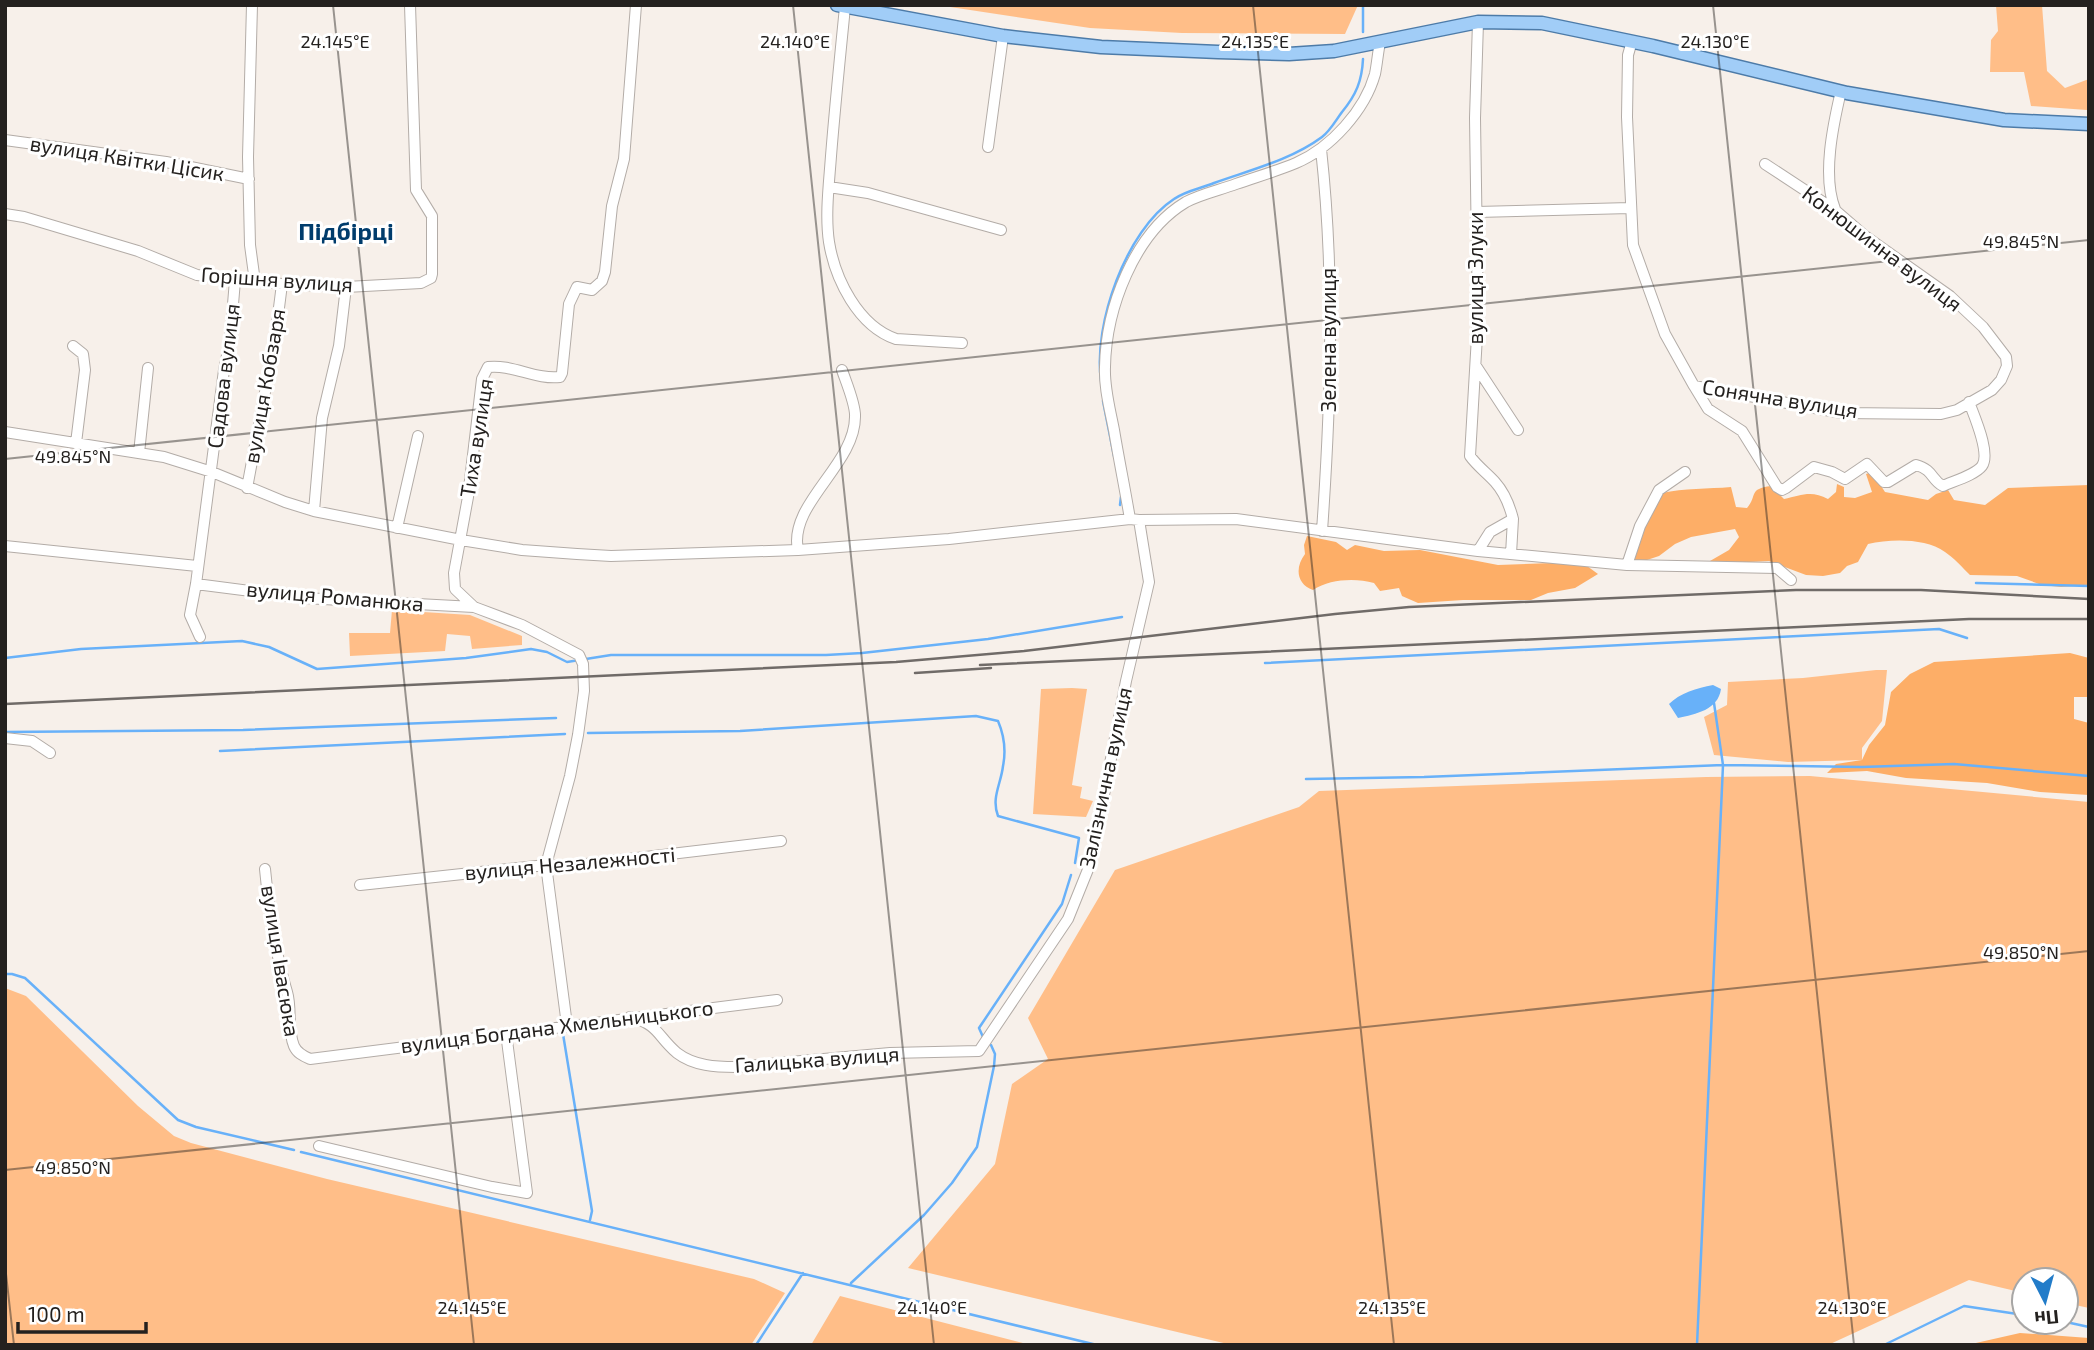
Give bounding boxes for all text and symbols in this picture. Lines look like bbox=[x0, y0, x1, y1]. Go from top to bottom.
text: 24.145°E bbox=[300, 30, 370, 52]
text: 24.140°E bbox=[760, 30, 830, 52]
text: 24.135°E bbox=[1221, 30, 1289, 52]
text: 24.130°E bbox=[1680, 30, 1750, 52]
street label: вулиця Квітки Цісик bbox=[28, 130, 226, 186]
street label: Конюшинна вулиця bbox=[1798, 180, 1968, 317]
street label: вулиця Злуки bbox=[1462, 212, 1488, 344]
district label: Підбірці bbox=[298, 216, 394, 245]
text: 49.845°N bbox=[1983, 230, 2059, 252]
street label: Горішня вулиця bbox=[200, 261, 354, 297]
street label: Зелена вулиця bbox=[1315, 268, 1341, 412]
street label: Садова вулиця bbox=[201, 302, 245, 450]
street label: вулиця Кобзаря bbox=[238, 306, 290, 465]
street label: Сонячна вулиця bbox=[1701, 373, 1860, 423]
street label: Тиха вулиця bbox=[454, 376, 498, 499]
text: 49.845°N bbox=[35, 445, 111, 467]
street label: вулиця Романюка bbox=[245, 575, 425, 617]
street label: Залізнична вулиця bbox=[1073, 685, 1137, 871]
street label: вулиця Незалежності bbox=[463, 841, 676, 885]
street label: вулиця Івасюка bbox=[256, 883, 306, 1039]
text: 49.850°N bbox=[1983, 941, 2059, 963]
street label: вулиця Богдана Хмельницького bbox=[399, 994, 715, 1058]
street label: Галицька вулиця bbox=[734, 1040, 900, 1078]
text: 49.850°N bbox=[35, 1156, 111, 1178]
north arrow bbox=[2010, 1266, 2080, 1336]
scale bar bbox=[18, 1290, 145, 1334]
text: 24.145°E bbox=[437, 1296, 507, 1318]
text: 24.140°E bbox=[897, 1296, 967, 1318]
text: 24.135°E bbox=[1358, 1296, 1426, 1318]
text: 24.130°E bbox=[1817, 1296, 1887, 1318]
text: 100 m bbox=[28, 1301, 85, 1326]
text: Пн bbox=[2033, 1306, 2060, 1331]

